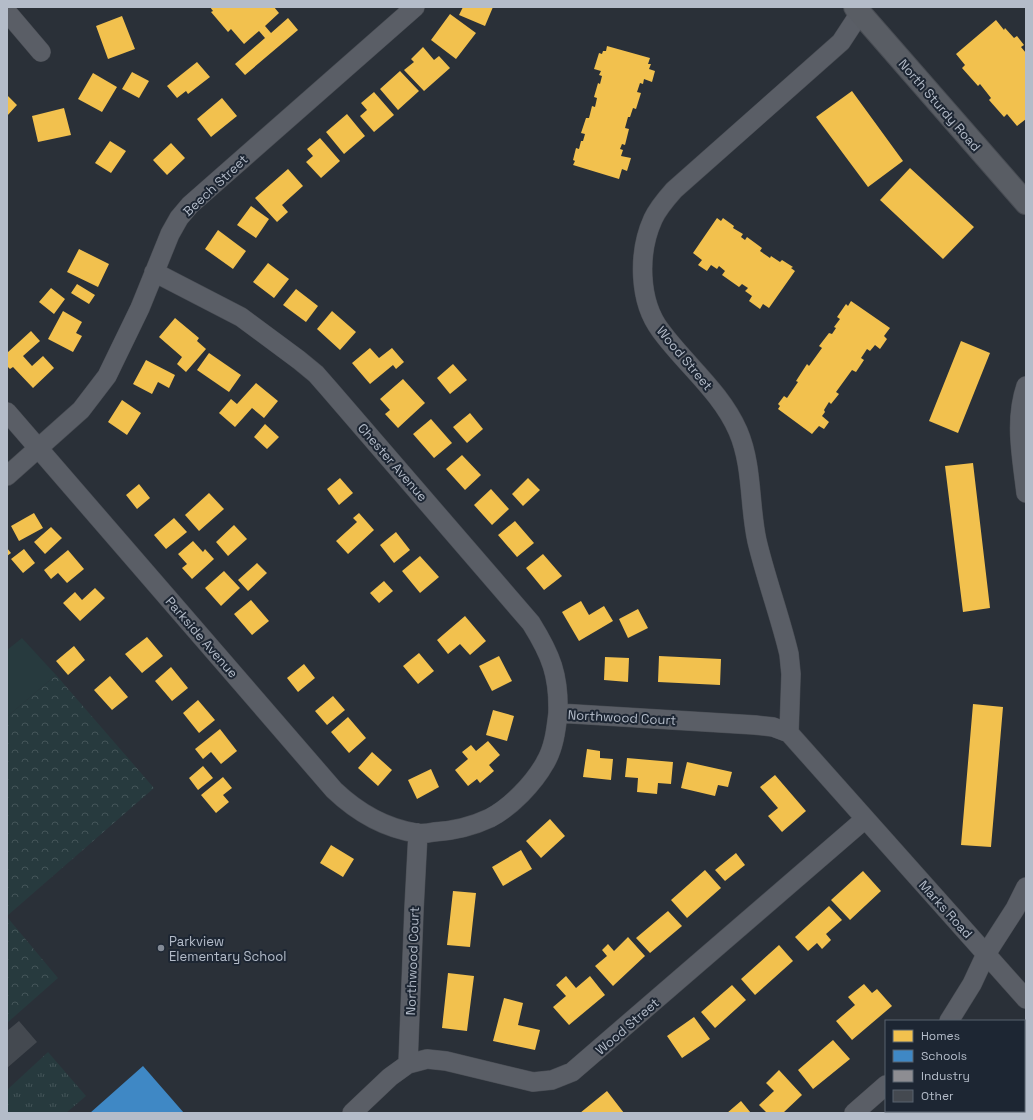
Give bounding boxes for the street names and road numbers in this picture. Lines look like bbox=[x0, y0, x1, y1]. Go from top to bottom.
street label: North Sturdy Road bbox=[895, 56, 984, 155]
street label: Beech Street bbox=[179, 151, 251, 220]
street label: Wood Street bbox=[653, 323, 716, 394]
street label: Chester Avenue bbox=[354, 420, 431, 505]
street label: Parkside Avenue bbox=[162, 593, 242, 681]
street label: Northwood Court bbox=[567, 706, 677, 729]
street label: Marks Road bbox=[915, 877, 976, 942]
street label: Northwood Court bbox=[402, 906, 423, 1016]
street label: Wood Street bbox=[592, 994, 663, 1059]

